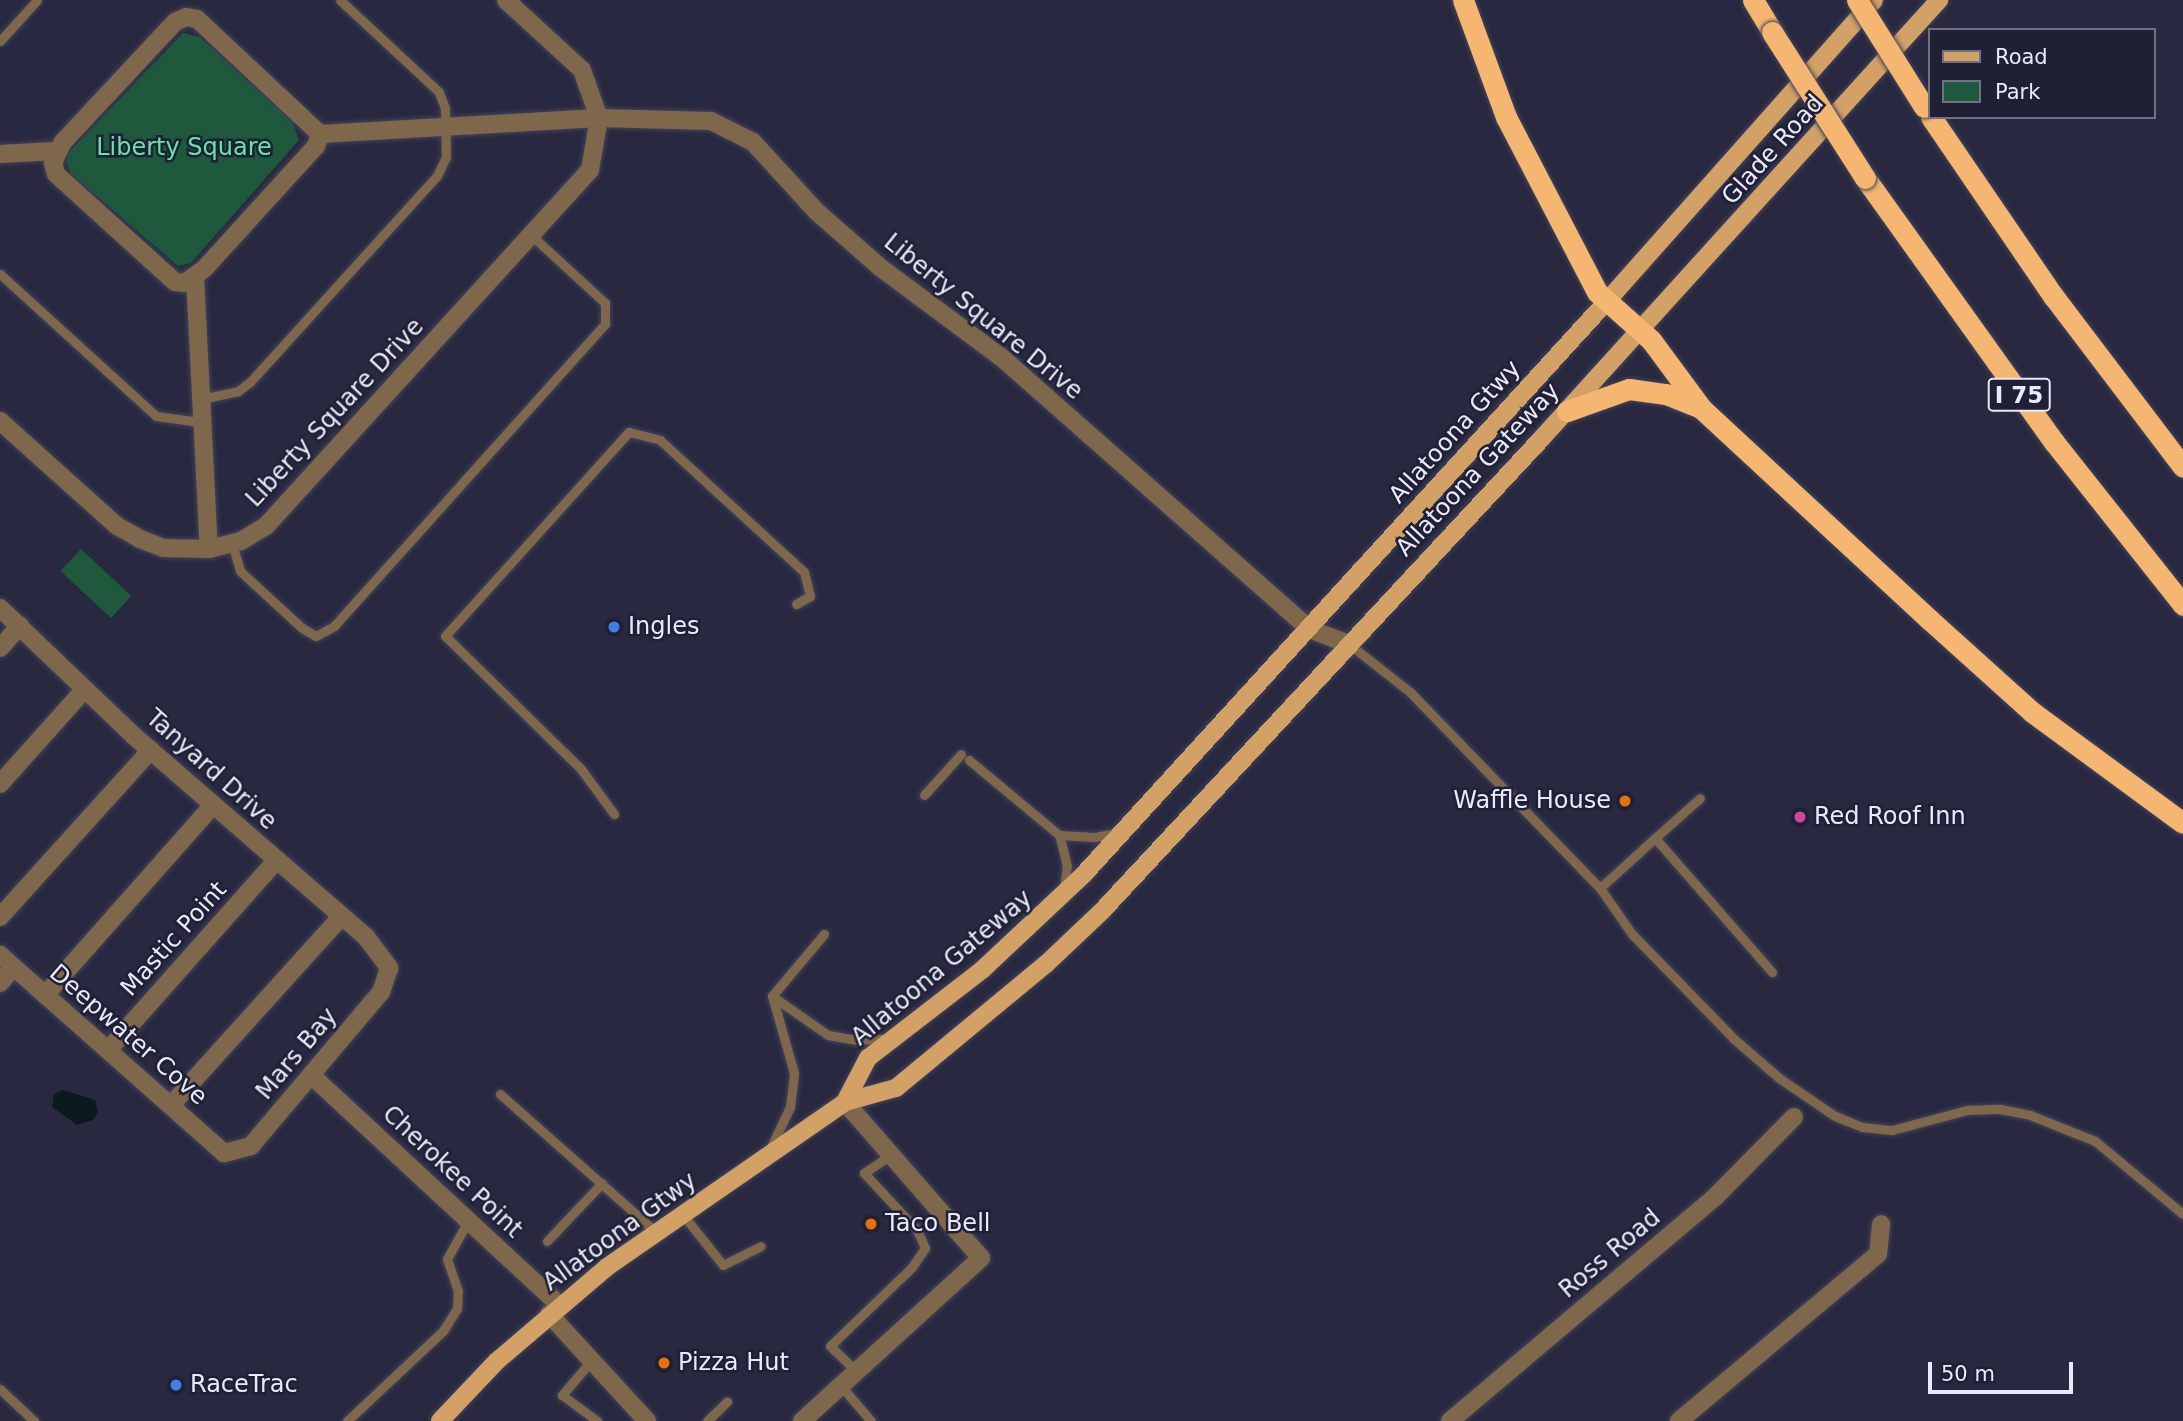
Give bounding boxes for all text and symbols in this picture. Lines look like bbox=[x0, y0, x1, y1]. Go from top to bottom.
legend bbox=[1927, 28, 2155, 119]
text: Road bbox=[1995, 45, 2048, 69]
text: Park bbox=[1995, 80, 2040, 104]
street label: Glade Road bbox=[1716, 89, 1830, 211]
park label: Liberty Square bbox=[96, 134, 272, 162]
street label: Liberty Square Drive bbox=[878, 228, 1088, 406]
street label: Liberty Square Drive bbox=[240, 313, 430, 513]
street label: Allatoona Gtwy bbox=[1383, 355, 1527, 509]
road number: I 75 bbox=[1988, 376, 2050, 414]
street label: Allatoona Gateway bbox=[1390, 377, 1566, 563]
place label: Ingles bbox=[628, 613, 699, 641]
marker: Ingles bbox=[606, 619, 622, 635]
street label: Tanyard Drive bbox=[140, 704, 282, 836]
place label: Waffle House bbox=[1453, 787, 1611, 815]
marker: Waffle House bbox=[1617, 793, 1633, 809]
place label: Red Roof Inn bbox=[1814, 803, 1966, 831]
marker: Red Roof Inn bbox=[1792, 809, 1808, 825]
street label: Mastic Point bbox=[115, 876, 233, 1002]
street label: Allatoona Gateway bbox=[846, 884, 1038, 1052]
street label: Deepwater Cove bbox=[43, 959, 213, 1111]
street label: Mars Bay bbox=[250, 1002, 344, 1106]
street label: Cherokee Point bbox=[376, 1100, 528, 1244]
street label: Allatoona Gtwy bbox=[538, 1167, 702, 1297]
street label: Ross Road bbox=[1554, 1203, 1666, 1305]
place label: Taco Bell bbox=[885, 1210, 990, 1238]
marker: Taco Bell bbox=[863, 1216, 879, 1232]
scale bar bbox=[1931, 1348, 2076, 1392]
place label: Pizza Hut bbox=[678, 1349, 789, 1377]
marker: Pizza Hut bbox=[656, 1355, 672, 1371]
text: 50 m bbox=[1941, 1362, 1995, 1386]
place label: RaceTrac bbox=[190, 1371, 298, 1399]
marker: RaceTrac bbox=[168, 1377, 184, 1393]

